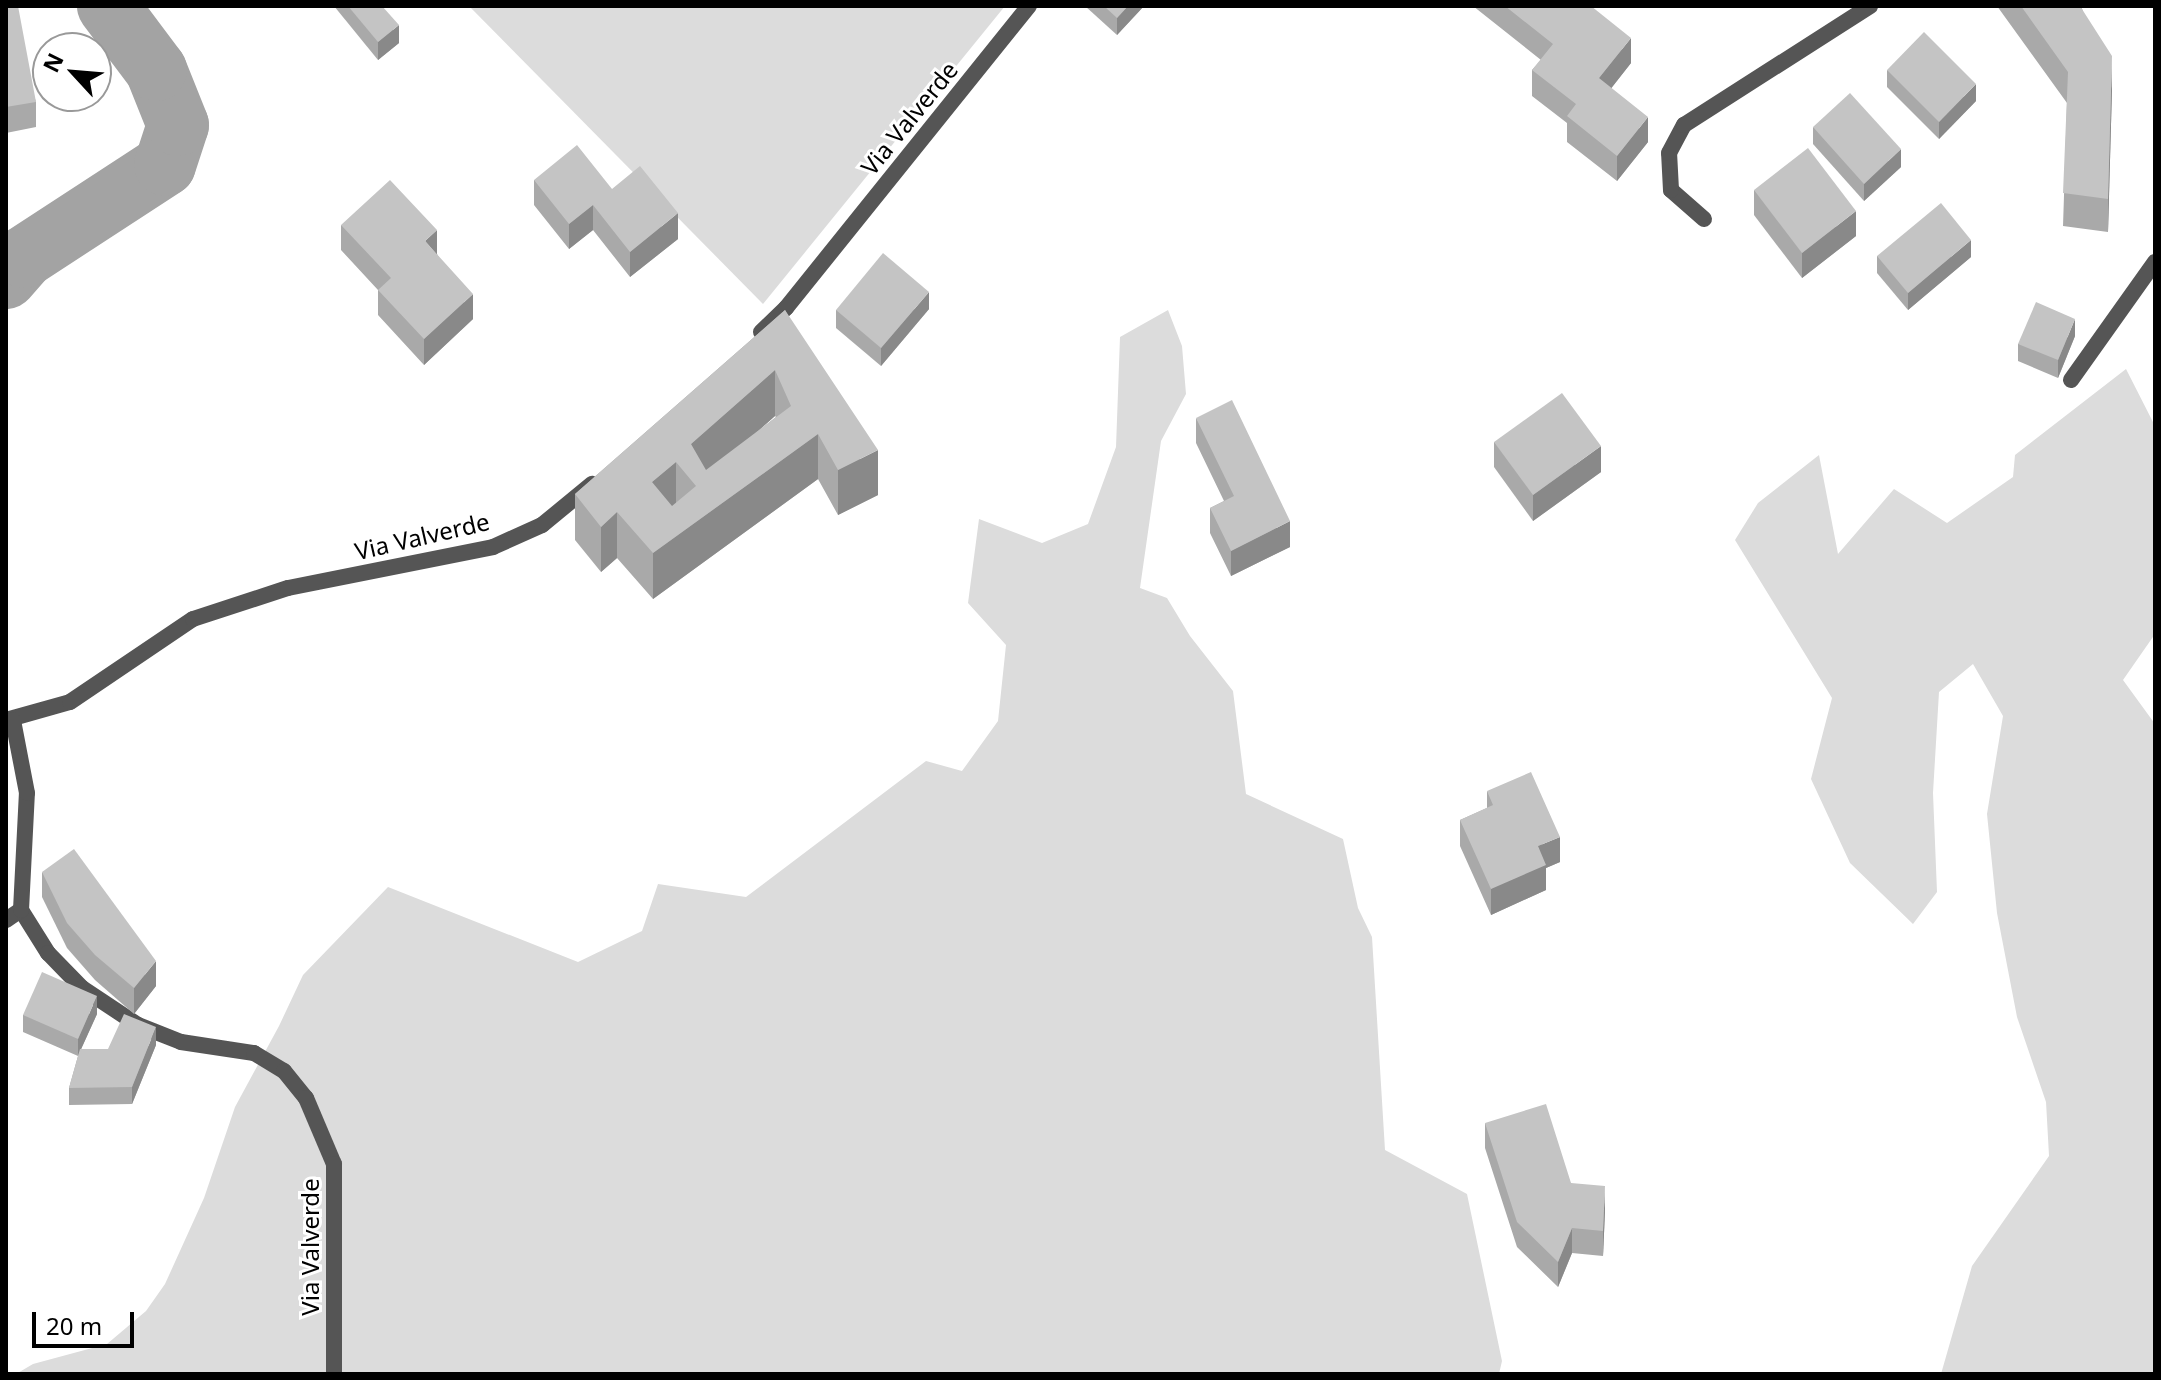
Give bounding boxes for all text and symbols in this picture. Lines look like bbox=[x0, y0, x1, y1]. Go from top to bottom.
north arrow bbox=[32, 32, 112, 112]
text: N bbox=[35, 48, 70, 77]
street label: Via Valverde bbox=[855, 56, 963, 180]
street label: Via Valverde bbox=[352, 507, 492, 565]
street label: Via Valverde bbox=[296, 1178, 324, 1316]
scale bar bbox=[36, 1296, 138, 1346]
text: 20 m bbox=[46, 1309, 102, 1342]

